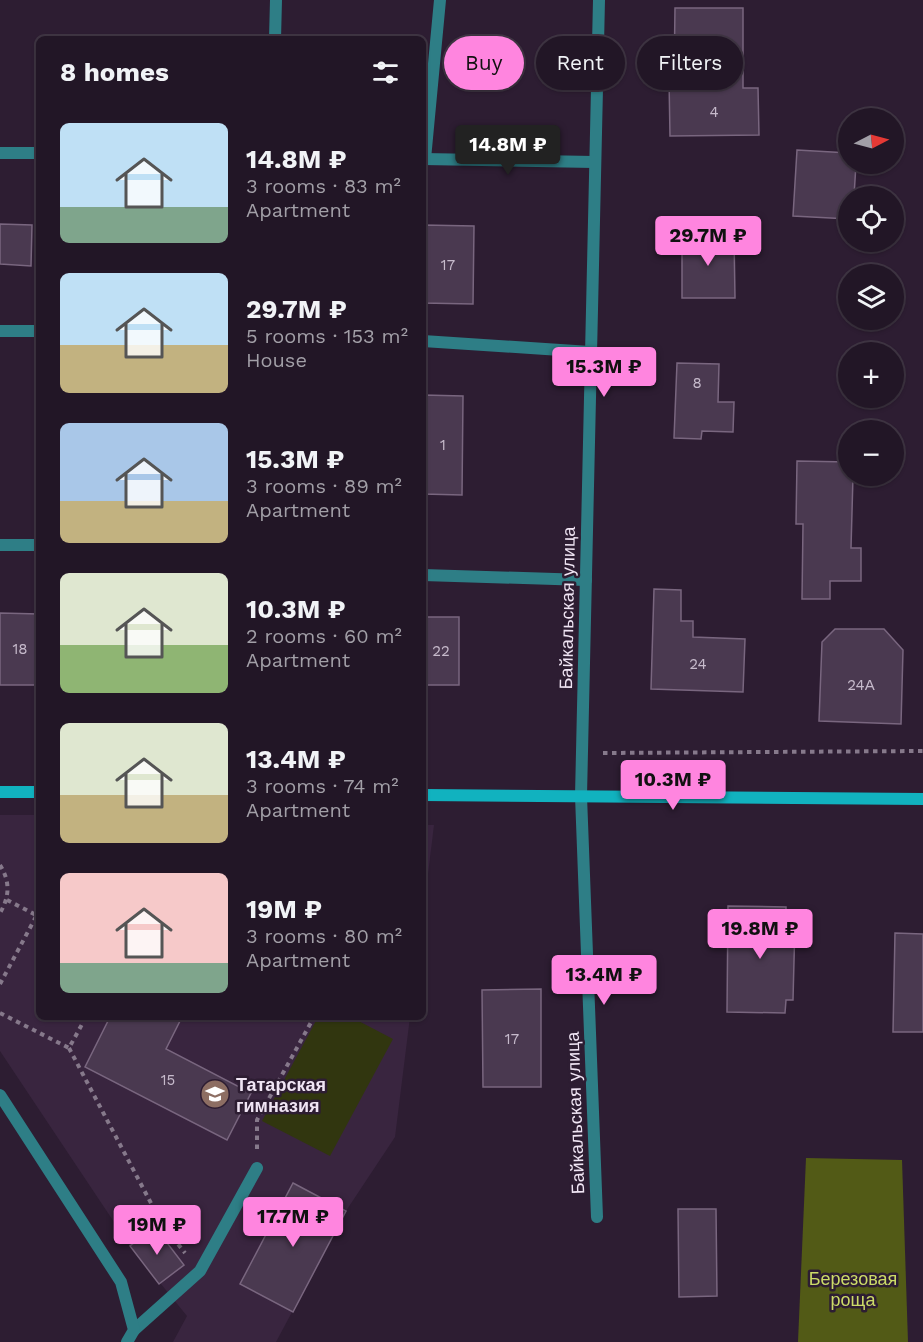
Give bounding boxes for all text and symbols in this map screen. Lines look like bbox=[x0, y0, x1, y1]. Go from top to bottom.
chip: Buy bbox=[444, 36, 524, 90]
chip: Rent bbox=[536, 36, 625, 90]
chip: Filters bbox=[637, 36, 743, 90]
icon: filters bbox=[369, 56, 402, 89]
text: 8 homes bbox=[60, 57, 169, 87]
house number: 4 bbox=[709, 103, 719, 121]
north arrow bbox=[838, 108, 904, 174]
map controls bbox=[838, 108, 904, 486]
pin: 14.8M ₽ bbox=[453, 125, 563, 176]
text: 14.8M ₽ bbox=[469, 132, 547, 156]
text: 14.8M ₽ bbox=[246, 144, 347, 174]
icon: home bbox=[108, 147, 180, 219]
text: 3 rooms · 83 m² bbox=[246, 174, 401, 198]
button: locate bbox=[838, 186, 904, 252]
text: Apartment bbox=[246, 198, 350, 222]
pin: 29.7M ₽ bbox=[653, 216, 763, 267]
text: 29.7M ₽ bbox=[669, 223, 747, 247]
house number: 17 bbox=[441, 256, 455, 274]
button: layers bbox=[838, 264, 904, 330]
text: 29.7M ₽ bbox=[246, 294, 347, 324]
icon: home bbox=[108, 297, 180, 369]
text: 5 rooms · 153 m² bbox=[246, 324, 408, 348]
button: + bbox=[838, 342, 904, 408]
pin: 15.3M ₽ bbox=[549, 347, 659, 398]
text: House bbox=[246, 348, 307, 372]
text: 15.3M ₽ bbox=[566, 354, 642, 378]
house number: 8 bbox=[692, 374, 702, 392]
button: − bbox=[838, 420, 904, 486]
house number: 1 bbox=[440, 436, 446, 454]
text: 15.3M ₽ bbox=[246, 444, 344, 474]
icon: home bbox=[108, 447, 180, 519]
text: 3 rooms · 89 m² bbox=[246, 474, 402, 498]
text: Apartment bbox=[246, 498, 350, 522]
street label: Байкальская улица bbox=[555, 526, 579, 690]
text: 10.3M ₽ bbox=[246, 594, 346, 624]
icon: home bbox=[108, 597, 180, 669]
text: 2 rooms · 60 m² bbox=[246, 624, 402, 648]
house number: 18 bbox=[12, 640, 28, 658]
house number: 22 bbox=[432, 642, 450, 660]
text: Apartment bbox=[246, 648, 350, 672]
house number: 24 bbox=[689, 655, 707, 673]
house number: 24А bbox=[847, 676, 875, 694]
text: 13.4M ₽ bbox=[246, 744, 346, 774]
icon: home bbox=[108, 747, 180, 819]
pin: 10.3M ₽ bbox=[618, 760, 728, 811]
text: 10.3M ₽ bbox=[635, 767, 711, 791]
text: 3 rooms · 74 m² bbox=[246, 774, 399, 798]
text: Apartment bbox=[246, 798, 350, 822]
text: 19M ₽ bbox=[246, 894, 322, 924]
icon: home bbox=[108, 897, 180, 969]
pin: 19.8M ₽ bbox=[705, 909, 815, 960]
text: 19.8M ₽ bbox=[722, 916, 798, 940]
text: 3 rooms · 80 m² bbox=[246, 924, 402, 948]
text: Apartment bbox=[246, 948, 350, 972]
pin: 13.4M ₽ bbox=[549, 955, 659, 1006]
text: 13.4M ₽ bbox=[566, 962, 642, 986]
house number: 17 bbox=[505, 1030, 519, 1048]
street label: Байкальская улица bbox=[562, 1030, 588, 1195]
house number: 15 bbox=[161, 1071, 175, 1089]
place label: Татарская гимназия bbox=[236, 1074, 326, 1116]
school or university icon: Татарская гимназия bbox=[199, 1078, 231, 1110]
pin: 17.7M ₽ bbox=[238, 1197, 348, 1248]
text: 17.7M ₽ bbox=[257, 1204, 329, 1228]
pin: 19M ₽ bbox=[115, 1205, 199, 1256]
text: 19M ₽ bbox=[128, 1212, 186, 1236]
park label: Березовая роща bbox=[809, 1268, 897, 1310]

